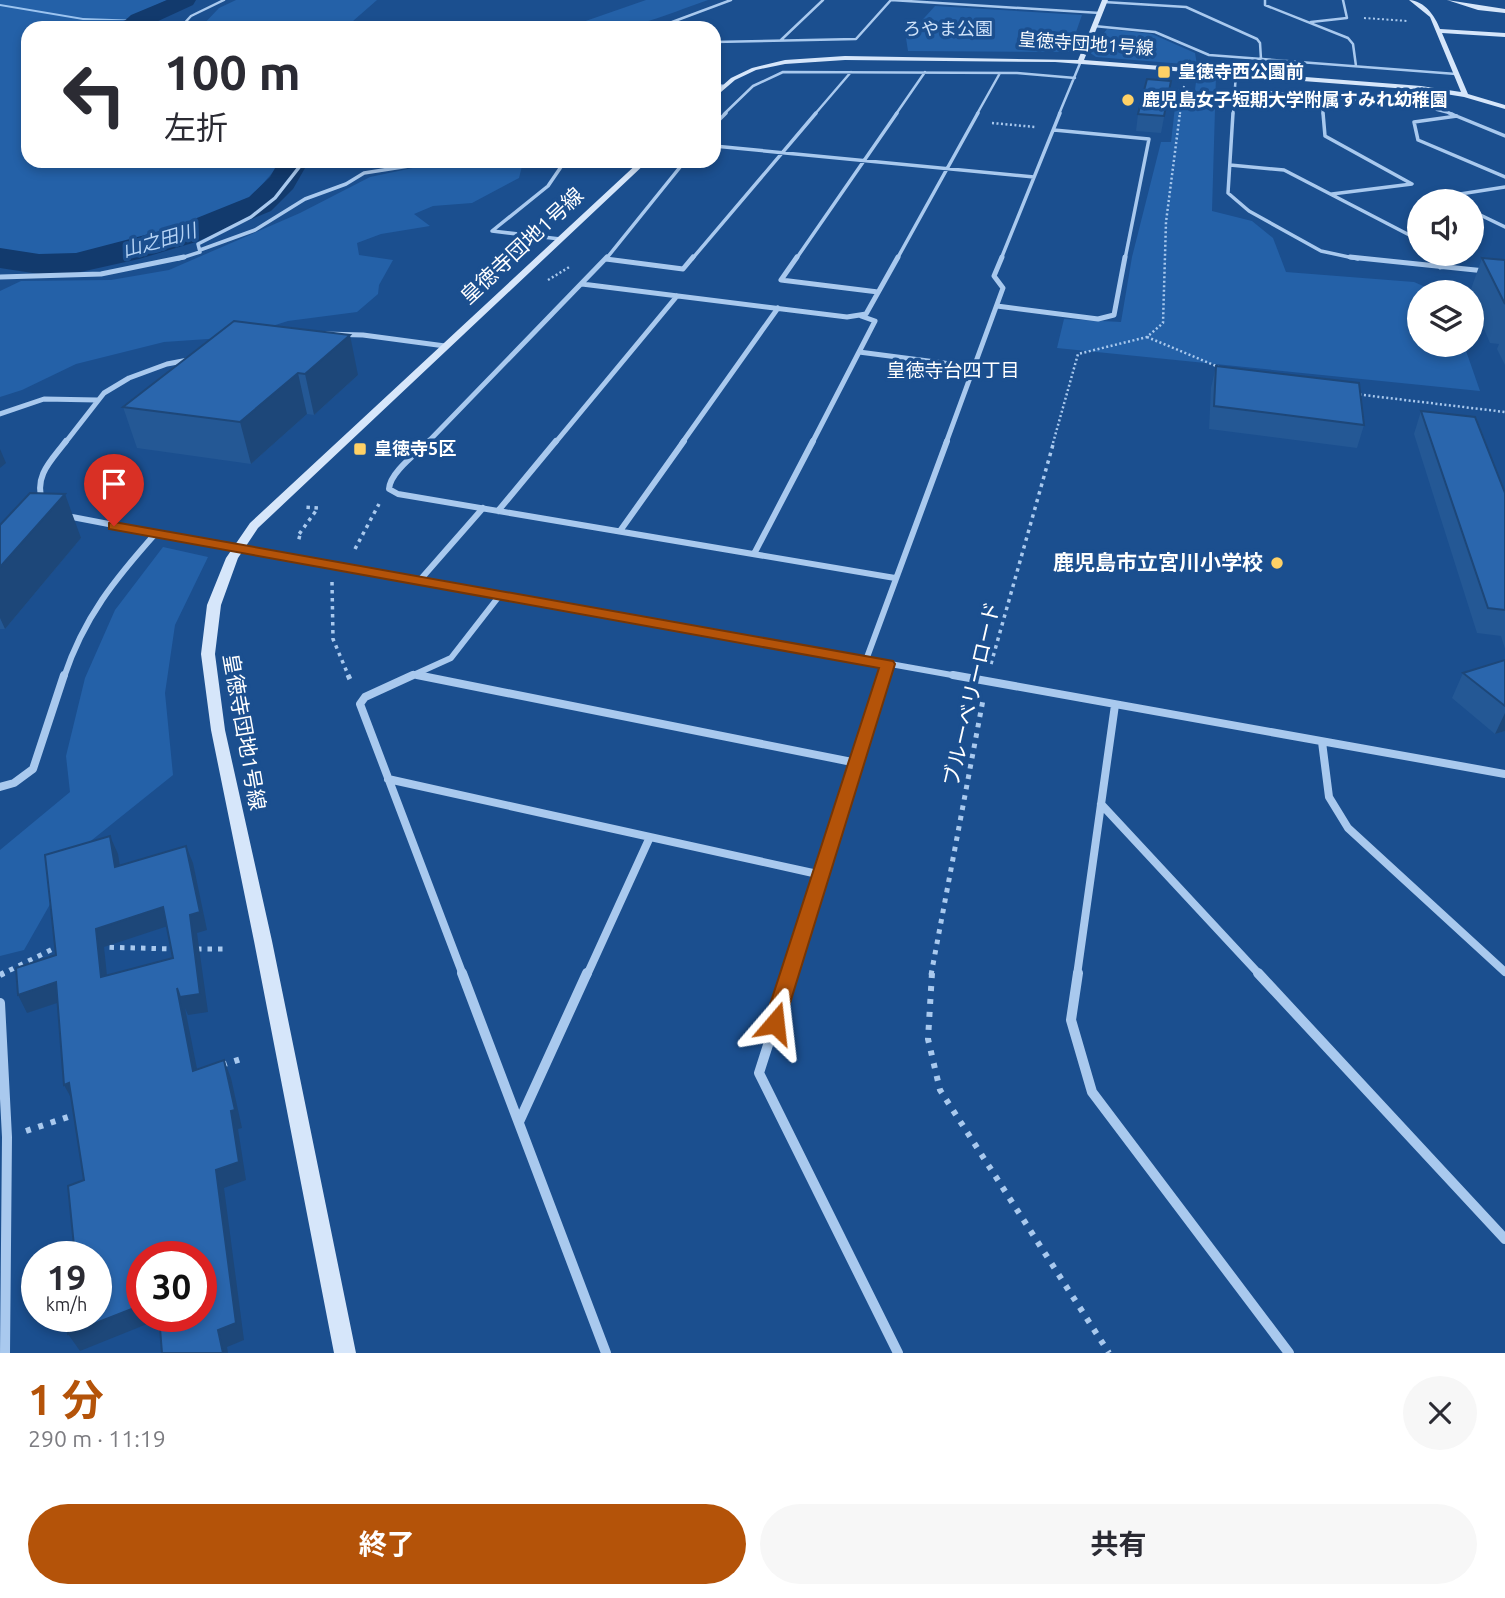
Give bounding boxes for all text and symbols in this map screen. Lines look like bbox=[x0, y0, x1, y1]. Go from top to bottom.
park label: ろやま公園 bbox=[903, 18, 993, 38]
street label: 皇徳寺団地1号線 bbox=[1017, 28, 1155, 58]
text: 100 m bbox=[164, 44, 301, 99]
icon: left bbox=[49, 49, 140, 140]
place label: 皇徳寺西公園前 bbox=[1178, 61, 1304, 81]
marker: 皇徳寺西公園前 bbox=[1156, 64, 1172, 80]
place label: 鹿児島女子短期大学附属すみれ幼稚園 bbox=[1142, 89, 1448, 109]
marker: 鹿児島女子短期大学附属すみれ幼稚園 bbox=[1120, 92, 1136, 108]
text: 左折 bbox=[164, 109, 228, 145]
street label: 皇徳寺団地1号線 bbox=[455, 182, 588, 308]
map controls bbox=[1407, 189, 1484, 357]
button: sound bbox=[1407, 189, 1484, 266]
water label: 山之田川 bbox=[119, 218, 200, 261]
button: layers bbox=[1407, 280, 1484, 357]
district label: 皇徳寺台四丁目 bbox=[886, 359, 1020, 381]
place label: 皇徳寺5区 bbox=[374, 438, 456, 458]
marker: 皇徳寺5区 bbox=[352, 441, 368, 457]
pin bbox=[84, 454, 144, 526]
icon: arrive bbox=[95, 465, 133, 503]
place label: 鹿児島市立宮川小学校 bbox=[1053, 550, 1263, 574]
marker: 鹿児島市立宮川小学校 bbox=[1269, 555, 1285, 571]
street label: ブルーベリーロード bbox=[938, 599, 1004, 789]
street label: 皇徳寺団地1号線 bbox=[219, 652, 271, 812]
position arrow bbox=[738, 986, 812, 1060]
speed limit sign: 30 bbox=[126, 1241, 217, 1332]
text: 19 bbox=[47, 1257, 86, 1297]
text: km/h bbox=[46, 1294, 87, 1314]
text: 1 分 bbox=[28, 1376, 104, 1423]
button: close bbox=[1403, 1376, 1477, 1450]
text: 290 m · 11:19 bbox=[28, 1426, 166, 1451]
button: 終了 bbox=[28, 1504, 746, 1584]
button: 共有 bbox=[760, 1504, 1477, 1584]

